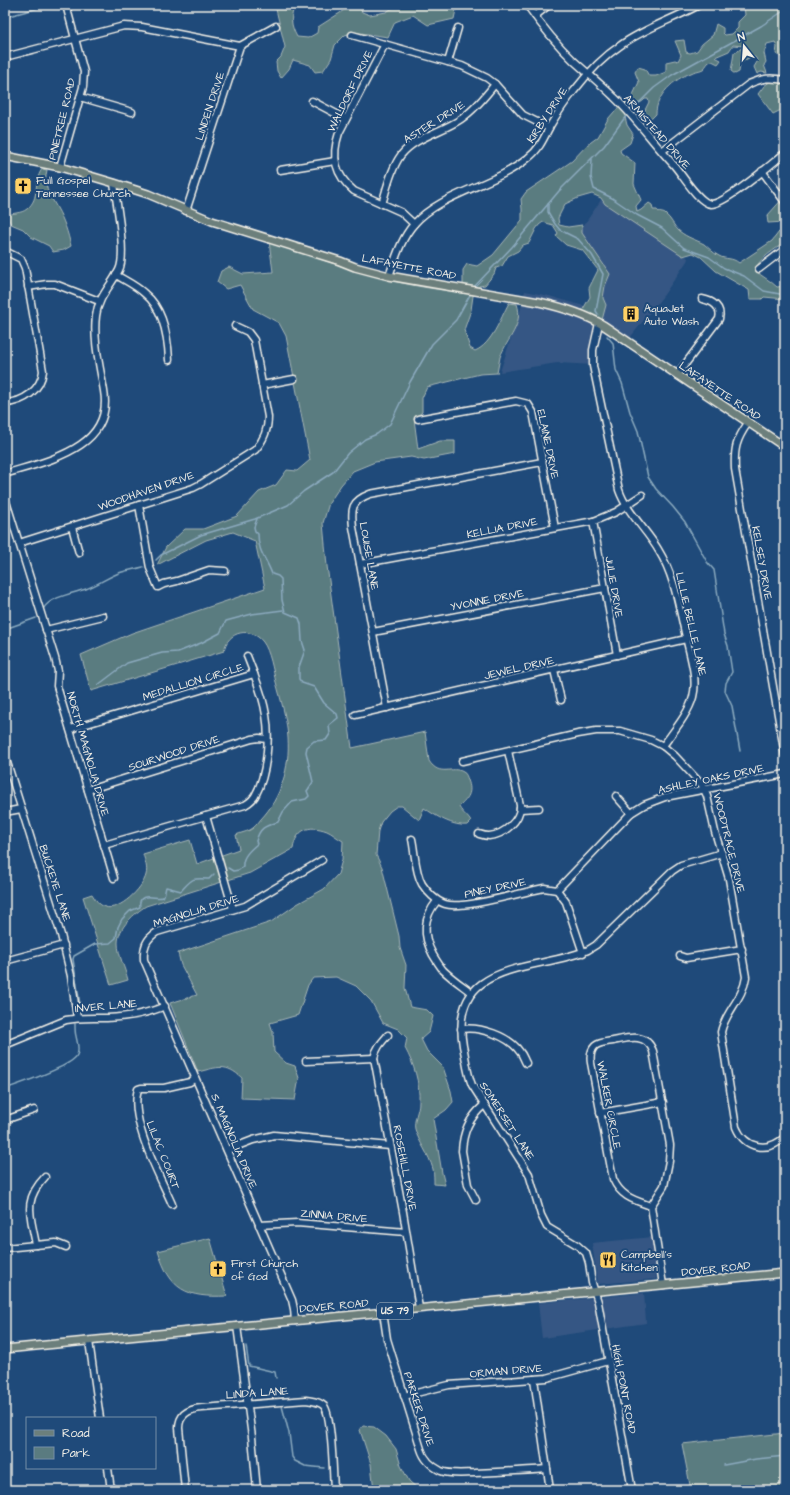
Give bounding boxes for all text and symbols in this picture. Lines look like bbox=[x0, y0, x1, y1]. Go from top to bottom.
north arrow bbox=[724, 26, 764, 66]
text: N bbox=[736, 29, 747, 45]
street label: WALDORF DRIVE bbox=[324, 47, 377, 134]
street label: LINDEN DRIVE bbox=[192, 69, 228, 142]
street label: PINETREE ROAD bbox=[45, 77, 79, 161]
street label: KIRBY DRIVE bbox=[523, 84, 571, 146]
street label: ARMISTEAD DRIVE bbox=[620, 91, 694, 173]
street label: ASTER DRIVE bbox=[400, 97, 468, 147]
place label: Full Gospel Tennessee Church bbox=[36, 173, 131, 201]
church icon: Full Gospel Tennessee Church bbox=[13, 176, 33, 196]
street label: LAFAYETTE ROAD bbox=[361, 251, 457, 283]
place label: AquaJet Auto Wash bbox=[644, 301, 699, 329]
building icon: AquaJet Auto Wash bbox=[621, 304, 641, 324]
street label: LAFAYETTE ROAD bbox=[676, 358, 764, 424]
street label: ELAINE DRIVE bbox=[533, 408, 563, 481]
street label: WOODHAVEN DRIVE bbox=[96, 467, 196, 514]
street label: KELLIA DRIVE bbox=[465, 514, 539, 542]
street label: LOUISE LANE bbox=[356, 521, 382, 592]
street label: KELSEY DRIVE bbox=[748, 525, 776, 602]
street label: JULIE DRIVE bbox=[601, 555, 627, 619]
street label: LILLIE BELLE LANE bbox=[672, 571, 710, 678]
street label: YVONNE DRIVE bbox=[449, 585, 526, 615]
street label: JEWEL DRIVE bbox=[483, 653, 556, 683]
street label: MEDALLION CIRCLE bbox=[141, 659, 246, 704]
street label: NORTH MAGNOLIA DRIVE bbox=[63, 690, 113, 818]
street label: SOURWOOD DRIVE bbox=[126, 731, 222, 775]
street label: ASHLEY OAKS DRIVE bbox=[657, 760, 766, 798]
street label: WOODTRACE DRIVE bbox=[709, 791, 749, 895]
street label: BUCKEYE LANE bbox=[36, 843, 75, 924]
street label: PINEY DRIVE bbox=[463, 874, 528, 902]
street label: MAGNOLIA DRIVE bbox=[151, 891, 241, 931]
street label: INVER LANE bbox=[74, 996, 138, 1016]
street label: WALKER CIRCLE bbox=[593, 1060, 625, 1151]
street label: SOMERSET LANE bbox=[476, 1079, 538, 1164]
street label: S. MAGNOLIA DRIVE bbox=[207, 1091, 261, 1191]
street label: LILAC COURT bbox=[143, 1119, 184, 1191]
street label: ROSEHILL DRIVE bbox=[389, 1124, 421, 1213]
street label: ZINNIA DRIVE bbox=[300, 1206, 369, 1226]
place label: Campbell's Kitchen bbox=[621, 1247, 672, 1275]
restaurant icon: Campbell's Kitchen bbox=[598, 1250, 618, 1270]
place label: First Church of God bbox=[231, 1256, 299, 1284]
street label: DOVER ROAD bbox=[681, 1258, 751, 1280]
church icon: First Church of God bbox=[208, 1259, 228, 1279]
street label: DOVER ROAD bbox=[299, 1295, 369, 1317]
road number: US 79 bbox=[377, 1303, 413, 1319]
street label: HIGH POINT ROAD bbox=[608, 1343, 640, 1435]
street label: ORMAN DRIVE bbox=[469, 1360, 543, 1382]
street label: PARKER DRIVE bbox=[400, 1370, 438, 1449]
street label: LINDA LANE bbox=[225, 1383, 289, 1403]
legend bbox=[26, 1417, 156, 1469]
text: Road bbox=[62, 1425, 90, 1442]
text: Park bbox=[62, 1445, 90, 1462]

